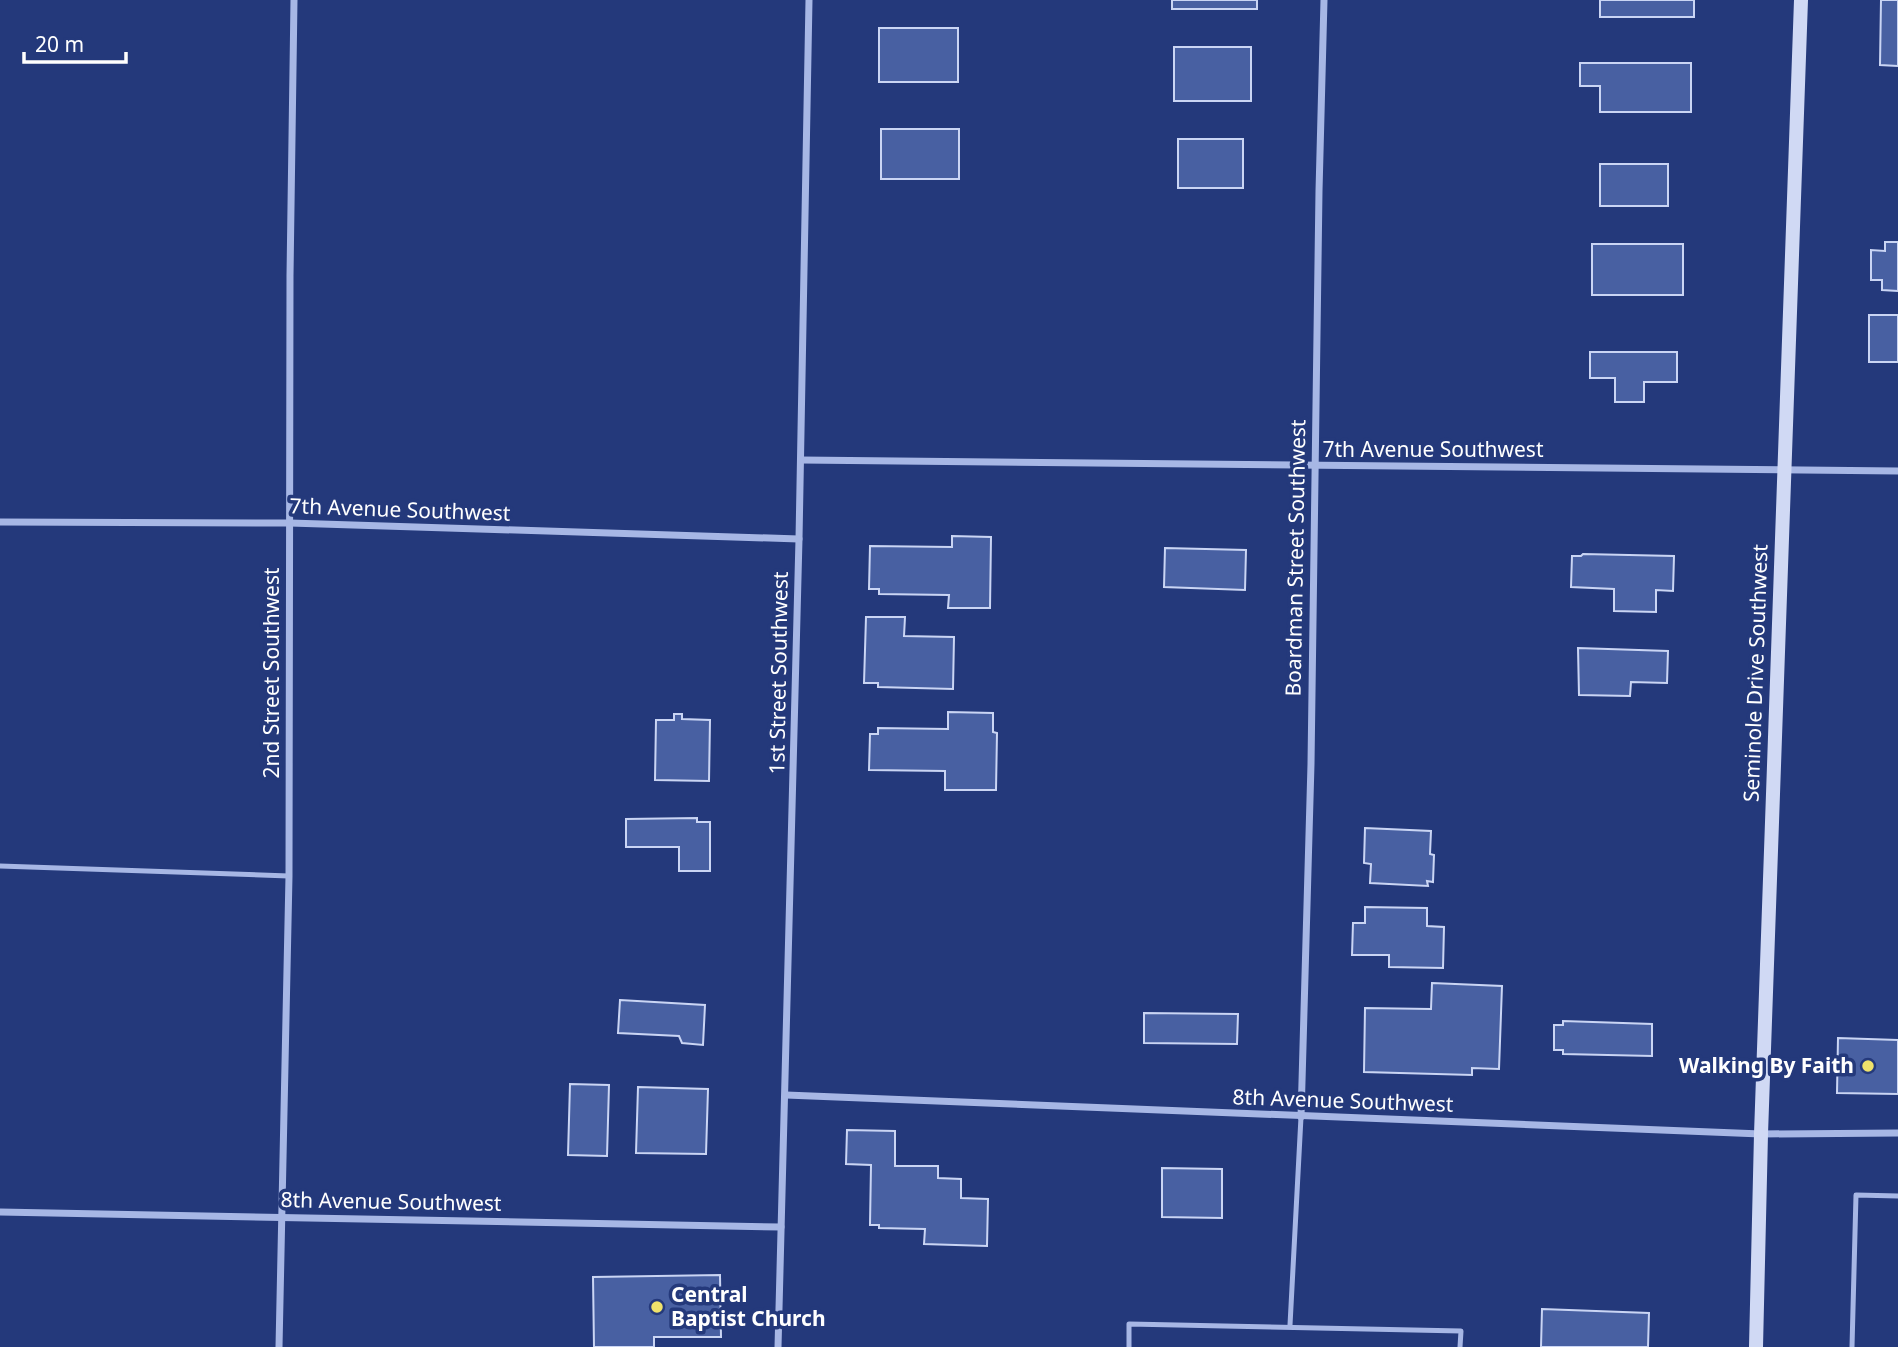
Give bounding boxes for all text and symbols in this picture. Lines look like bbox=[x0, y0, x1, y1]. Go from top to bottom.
scale bar bbox=[24, 21, 126, 65]
text: 20 m bbox=[35, 30, 84, 58]
street label: Boardman Street Southwest bbox=[1279, 419, 1311, 697]
street label: 7th Avenue Southwest bbox=[1323, 435, 1544, 463]
street label: 7th Avenue Southwest bbox=[289, 491, 511, 527]
street label: Seminole Drive Southwest bbox=[1737, 543, 1774, 802]
street label: 2nd Street Southwest bbox=[257, 567, 285, 779]
street label: 1st Street Southwest bbox=[762, 571, 794, 775]
place label: Walking By Faith bbox=[1679, 1051, 1854, 1079]
marker: Walking By Faith bbox=[1860, 1058, 1876, 1074]
street label: 8th Avenue Southwest bbox=[1232, 1082, 1454, 1118]
street label: 8th Avenue Southwest bbox=[280, 1185, 502, 1217]
place label: Central Baptist Church bbox=[671, 1280, 826, 1332]
marker: Central Baptist Church bbox=[649, 1299, 665, 1315]

